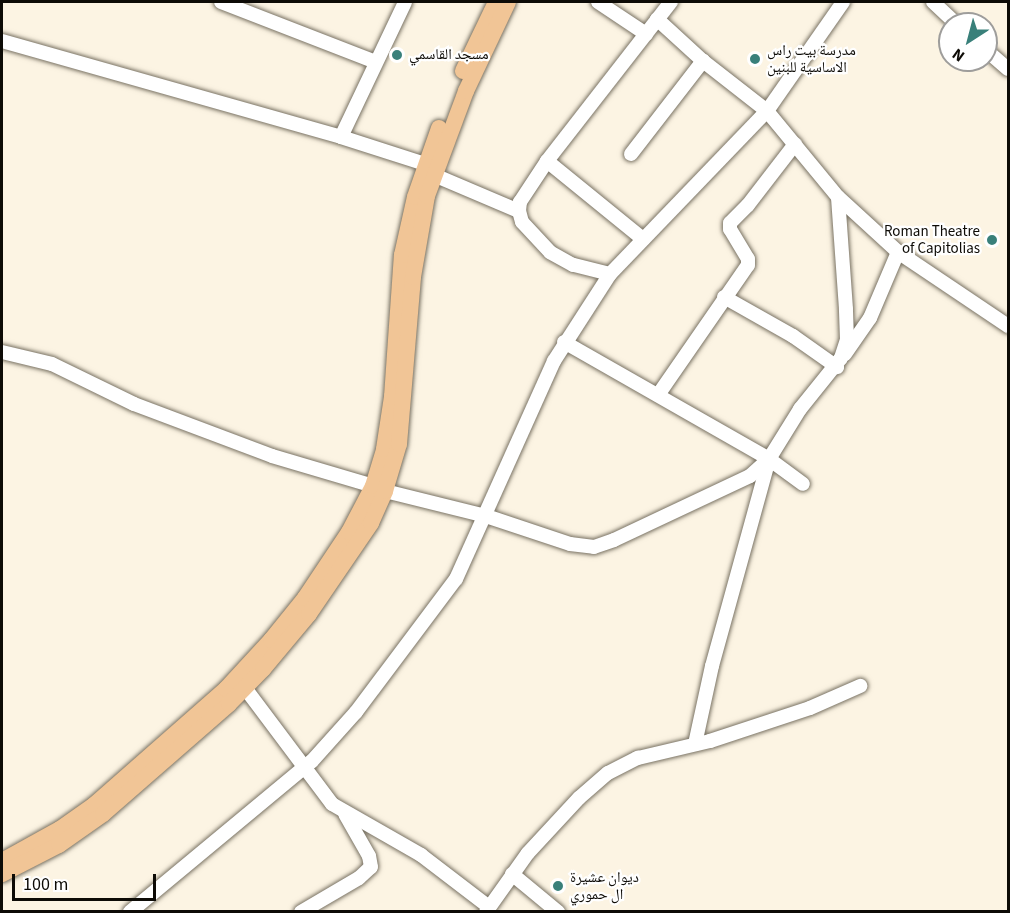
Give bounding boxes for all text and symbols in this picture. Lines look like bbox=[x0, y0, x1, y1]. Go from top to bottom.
north arrow bbox=[938, 12, 998, 72]
place label: مدرسة بيت راس الاساسية للبنين bbox=[767, 41, 856, 76]
text: N bbox=[948, 43, 969, 67]
place label: مسجد القاسمي bbox=[409, 46, 489, 64]
marker: مسجد القاسمي bbox=[390, 48, 404, 62]
marker: مدرسة بيت راس الاساسية للبنين bbox=[748, 52, 762, 66]
place label: Roman Theatre of Capitolias bbox=[884, 222, 980, 257]
marker: Roman Theatre of Capitolias bbox=[985, 233, 999, 247]
scale bar bbox=[15, 862, 159, 900]
place label: ديوان عشيرة ال حموري bbox=[570, 868, 639, 903]
text: 100 m bbox=[23, 872, 68, 897]
marker: ديوان عشيرة ال حموري bbox=[551, 879, 565, 893]

